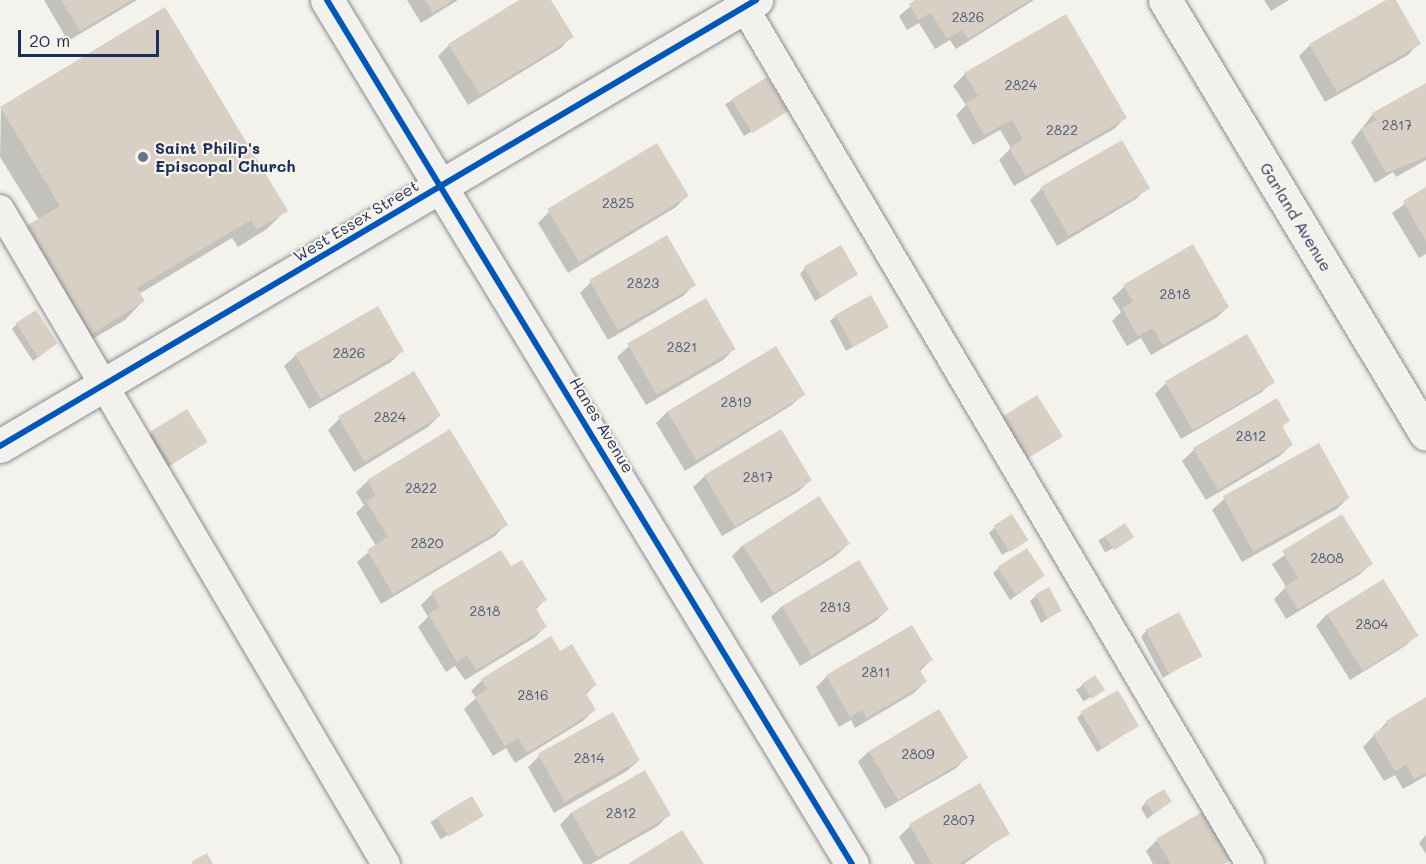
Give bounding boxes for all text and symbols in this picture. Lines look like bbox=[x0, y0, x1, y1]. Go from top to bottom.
house number: 2826 bbox=[952, 9, 984, 25]
scale bar bbox=[21, 18, 162, 56]
text: 20 m bbox=[29, 28, 70, 52]
house number: 2824 bbox=[1005, 77, 1037, 93]
house number: 2817 bbox=[1382, 117, 1412, 133]
house number: 2822 bbox=[1046, 122, 1078, 138]
place label: Saint Philip's Episcopal Church bbox=[155, 138, 296, 176]
marker: Saint Philip's Episcopal Church bbox=[136, 150, 150, 164]
street label: Garland Avenue bbox=[1256, 159, 1336, 275]
street label: West Essex Street bbox=[290, 176, 422, 266]
house number: 2825 bbox=[602, 195, 634, 211]
house number: 2823 bbox=[627, 275, 659, 291]
house number: 2818 bbox=[1160, 286, 1190, 302]
house number: 2821 bbox=[667, 339, 697, 355]
house number: 2826 bbox=[333, 345, 365, 361]
street label: Hanes Avenue bbox=[566, 374, 638, 476]
house number: 2819 bbox=[721, 394, 751, 410]
house number: 2824 bbox=[374, 409, 406, 425]
house number: 2812 bbox=[1236, 428, 1266, 444]
house number: 2817 bbox=[743, 469, 773, 485]
house number: 2822 bbox=[405, 480, 437, 496]
house number: 2820 bbox=[411, 535, 443, 551]
house number: 2808 bbox=[1310, 550, 1344, 566]
house number: 2813 bbox=[820, 599, 850, 615]
house number: 2818 bbox=[470, 603, 500, 619]
house number: 2804 bbox=[1355, 616, 1389, 632]
house number: 2811 bbox=[862, 664, 890, 680]
house number: 2816 bbox=[518, 687, 548, 703]
house number: 2809 bbox=[901, 746, 935, 762]
house number: 2814 bbox=[574, 750, 604, 766]
house number: 2812 bbox=[606, 805, 636, 821]
house number: 2807 bbox=[943, 812, 975, 828]

